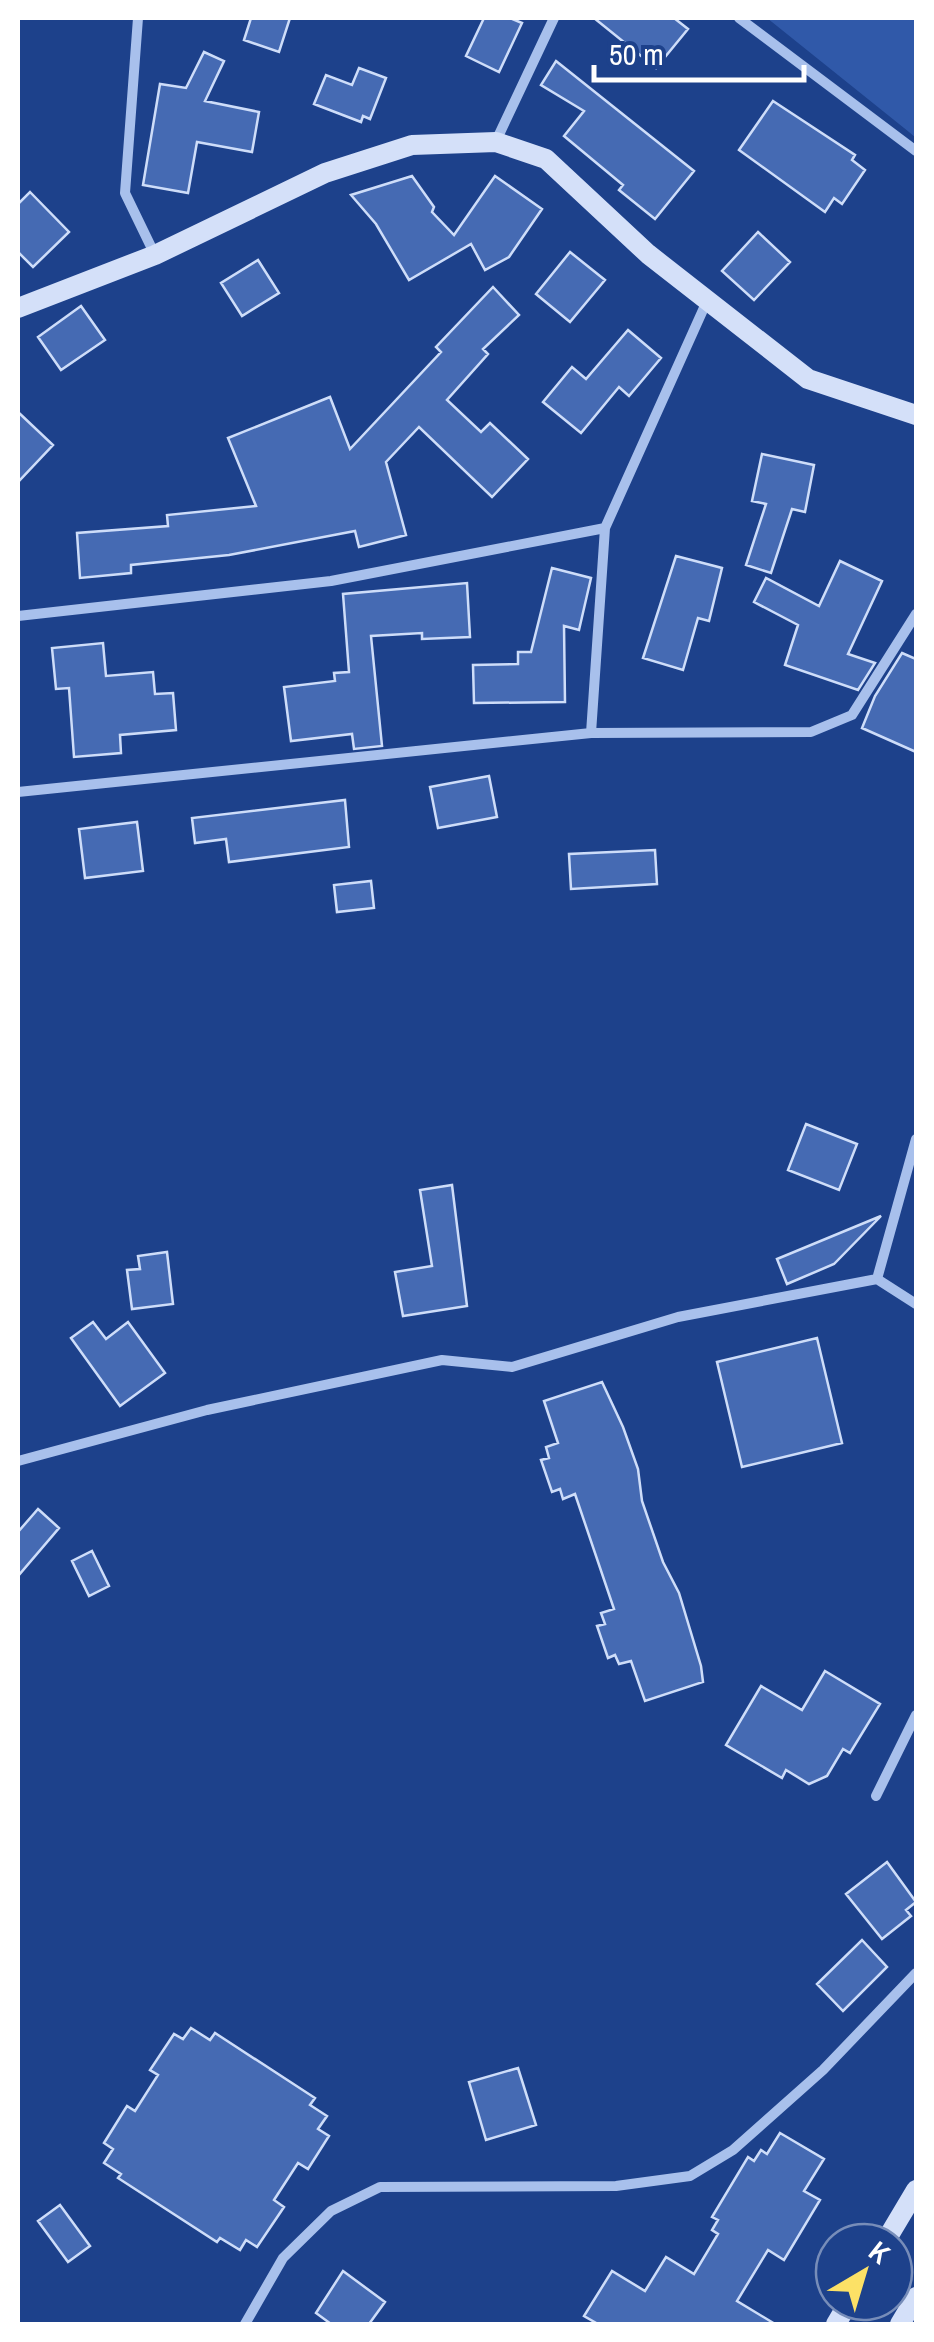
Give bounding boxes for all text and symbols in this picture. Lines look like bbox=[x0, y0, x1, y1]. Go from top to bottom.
scale bar bbox=[594, 20, 804, 82]
text: 50 m bbox=[609, 34, 664, 74]
north arrow bbox=[814, 2222, 914, 2322]
text: K bbox=[861, 2232, 898, 2273]

